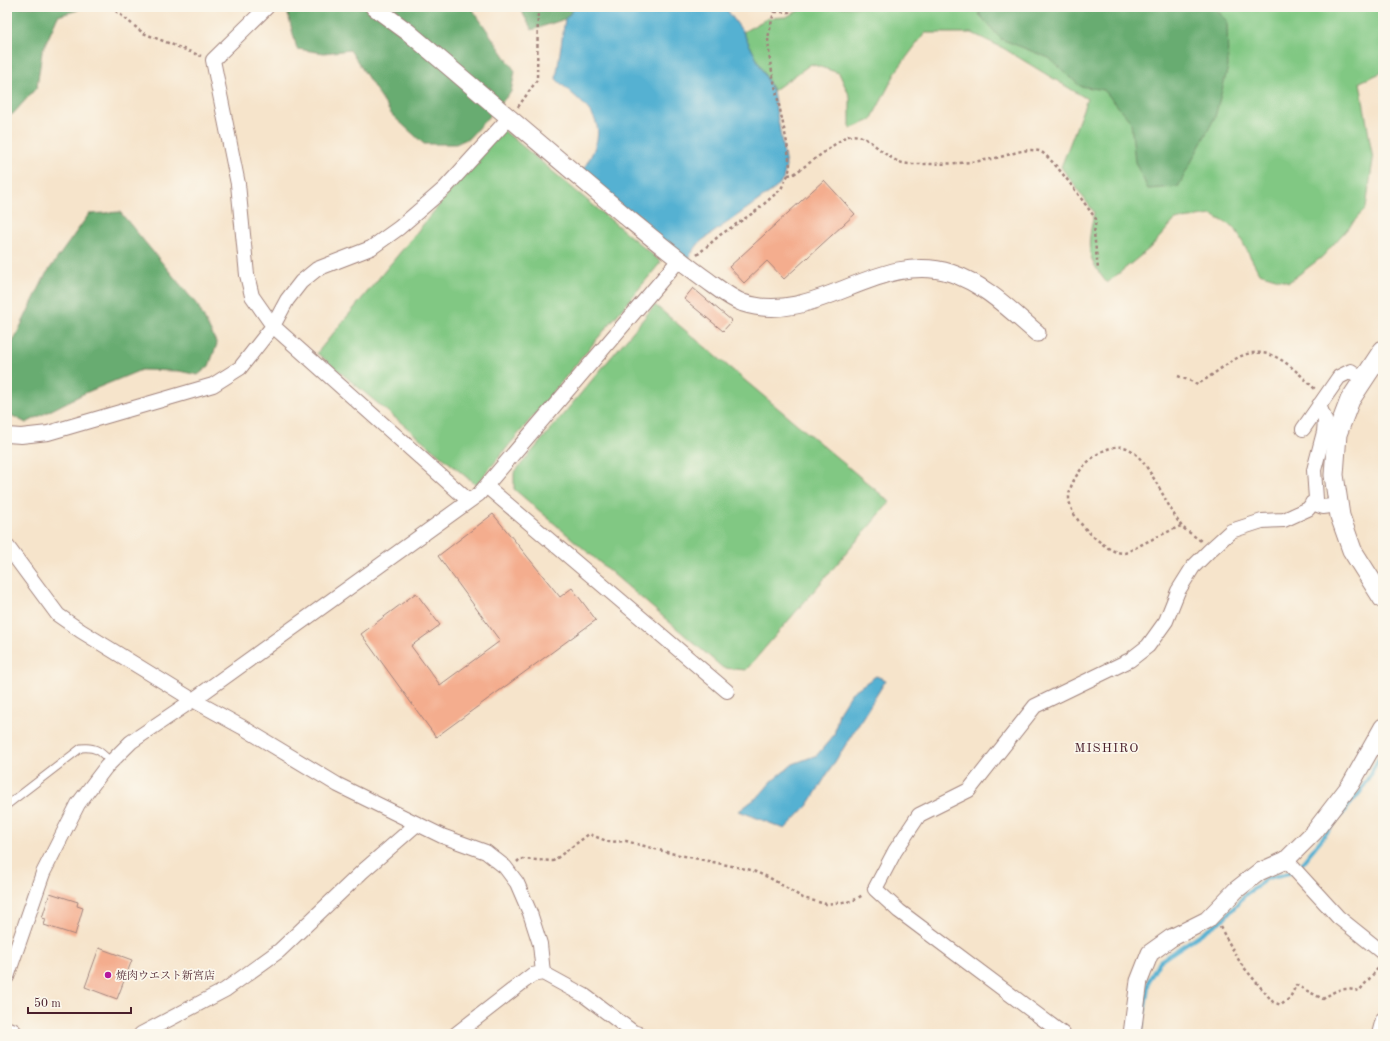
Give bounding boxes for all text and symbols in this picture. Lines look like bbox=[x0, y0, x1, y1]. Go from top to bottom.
district label: MISHIRO bbox=[1075, 742, 1139, 755]
place label: 焼肉ウエスト新宮店 bbox=[116, 969, 215, 982]
marker: 焼肉ウエスト新宮店 bbox=[103, 970, 113, 980]
scale bar bbox=[28, 989, 131, 1015]
text: 50 m bbox=[34, 997, 61, 1010]

